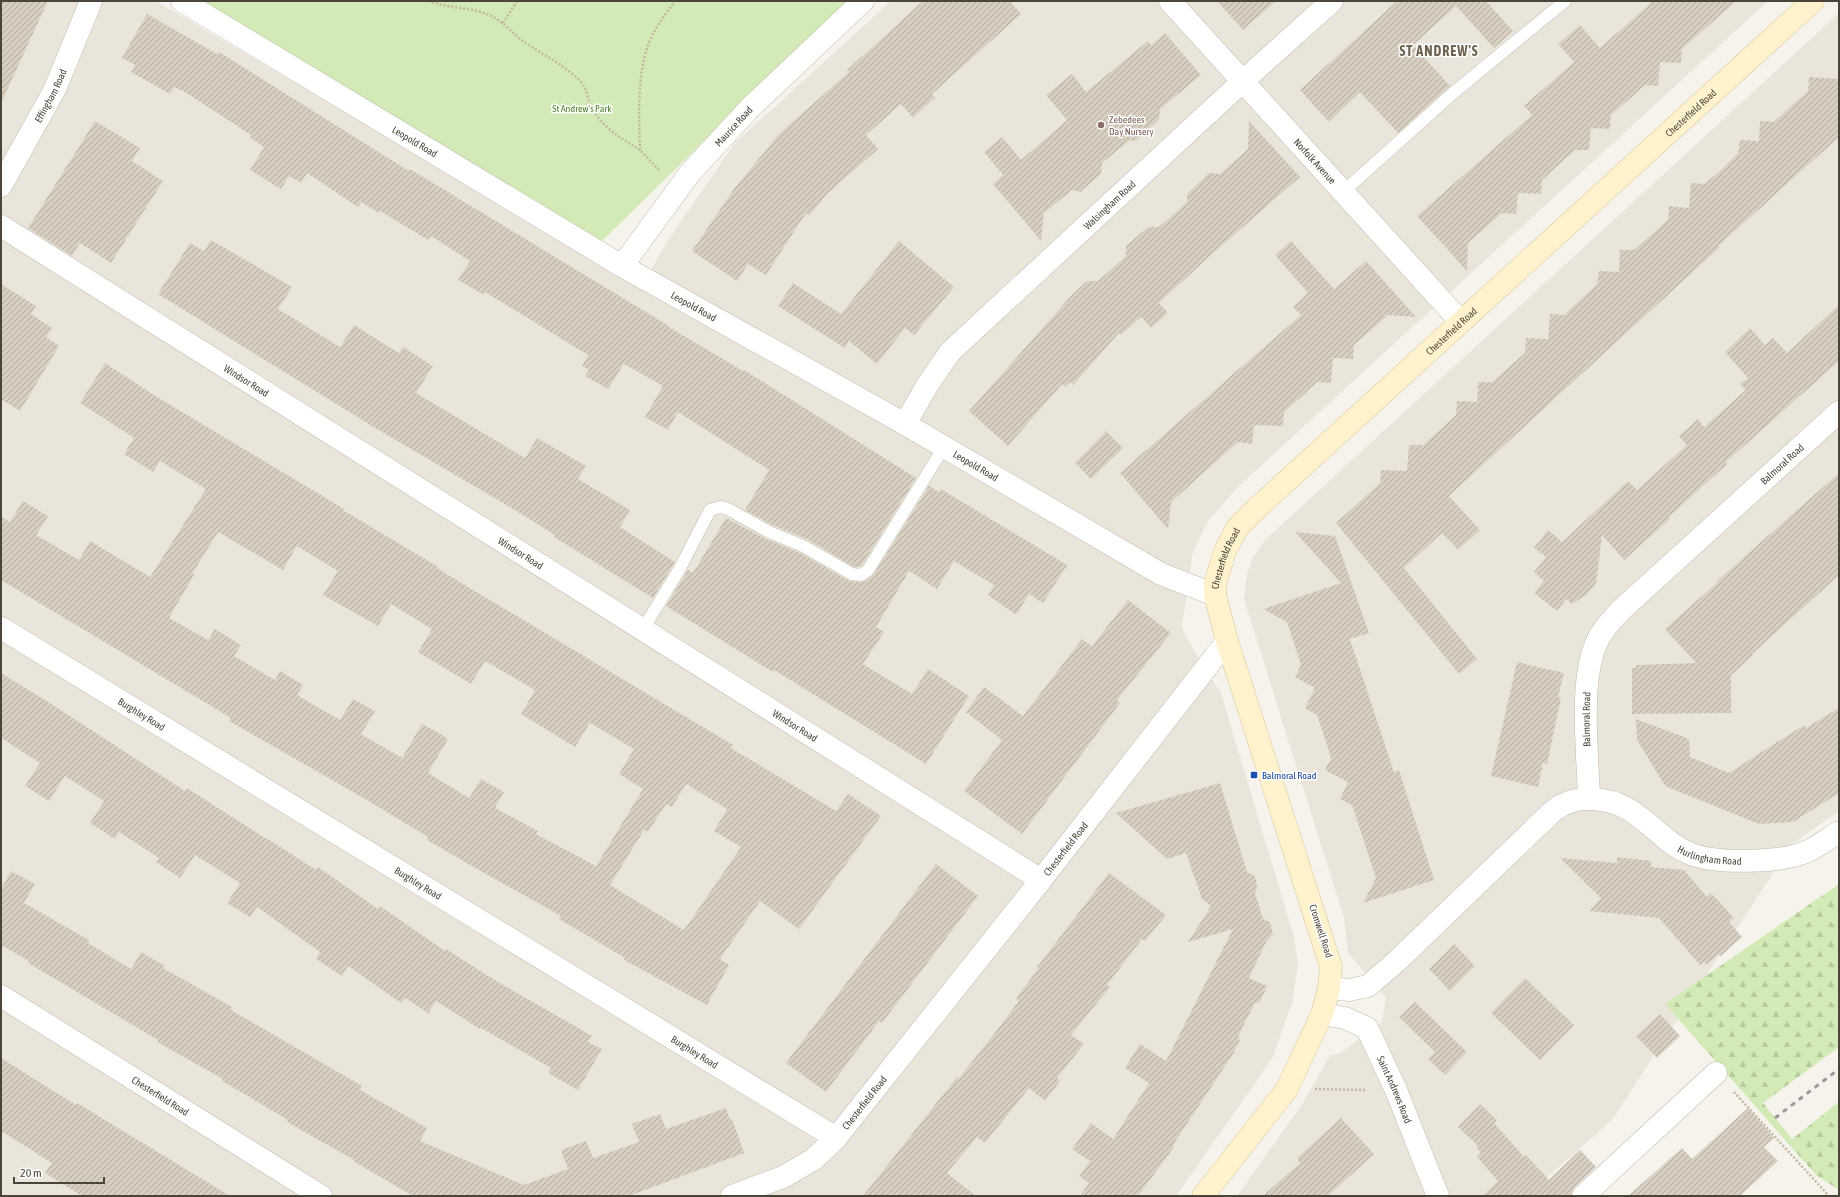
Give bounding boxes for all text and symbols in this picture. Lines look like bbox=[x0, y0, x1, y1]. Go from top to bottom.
district label: ST ANDREW'S bbox=[1399, 43, 1479, 59]
street label: Effingham Road bbox=[32, 67, 68, 124]
street label: Chesterfield Road bbox=[1663, 87, 1718, 139]
park label: St Andrew's Park bbox=[552, 103, 612, 114]
street label: Maurice Road bbox=[712, 104, 755, 148]
place label: Zebedees Day Nursery bbox=[1109, 114, 1154, 137]
marker: Zebedees Day Nursery bbox=[1096, 120, 1106, 130]
street label: Leopold Road bbox=[391, 124, 440, 159]
street label: Norfolk Avenue bbox=[1292, 136, 1339, 186]
street label: Walsingham Road bbox=[1081, 178, 1138, 231]
street label: Leopold Road bbox=[669, 289, 719, 323]
street label: Chesterfield Road bbox=[1423, 305, 1479, 357]
street label: Windsor Road bbox=[222, 362, 271, 399]
street label: Balmoral Road bbox=[1758, 441, 1806, 486]
street label: Leopold Road bbox=[951, 448, 1001, 483]
street label: Chesterfield Road bbox=[1210, 526, 1242, 589]
street label: Windsor Road bbox=[496, 535, 545, 571]
street label: Balmoral Road bbox=[1580, 691, 1592, 747]
street label: Burghley Road bbox=[116, 695, 168, 733]
street label: Windsor Road bbox=[771, 707, 820, 744]
marker: Balmoral Road bbox=[1249, 770, 1259, 780]
place label: Balmoral Road bbox=[1262, 770, 1317, 781]
street label: Chesterfield Road bbox=[1041, 819, 1090, 878]
street label: Hurlingham Road bbox=[1676, 843, 1742, 866]
street label: Burghley Road bbox=[393, 864, 444, 902]
street label: Cromwell Road bbox=[1307, 903, 1335, 959]
street label: Burghley Road bbox=[669, 1033, 721, 1070]
street label: Saint Andrews Road bbox=[1375, 1054, 1414, 1125]
street label: Chesterfield Road bbox=[840, 1073, 889, 1131]
street label: Chesterfield Road bbox=[130, 1074, 191, 1118]
scale bar bbox=[14, 1159, 104, 1185]
text: 20 m bbox=[20, 1166, 42, 1180]

